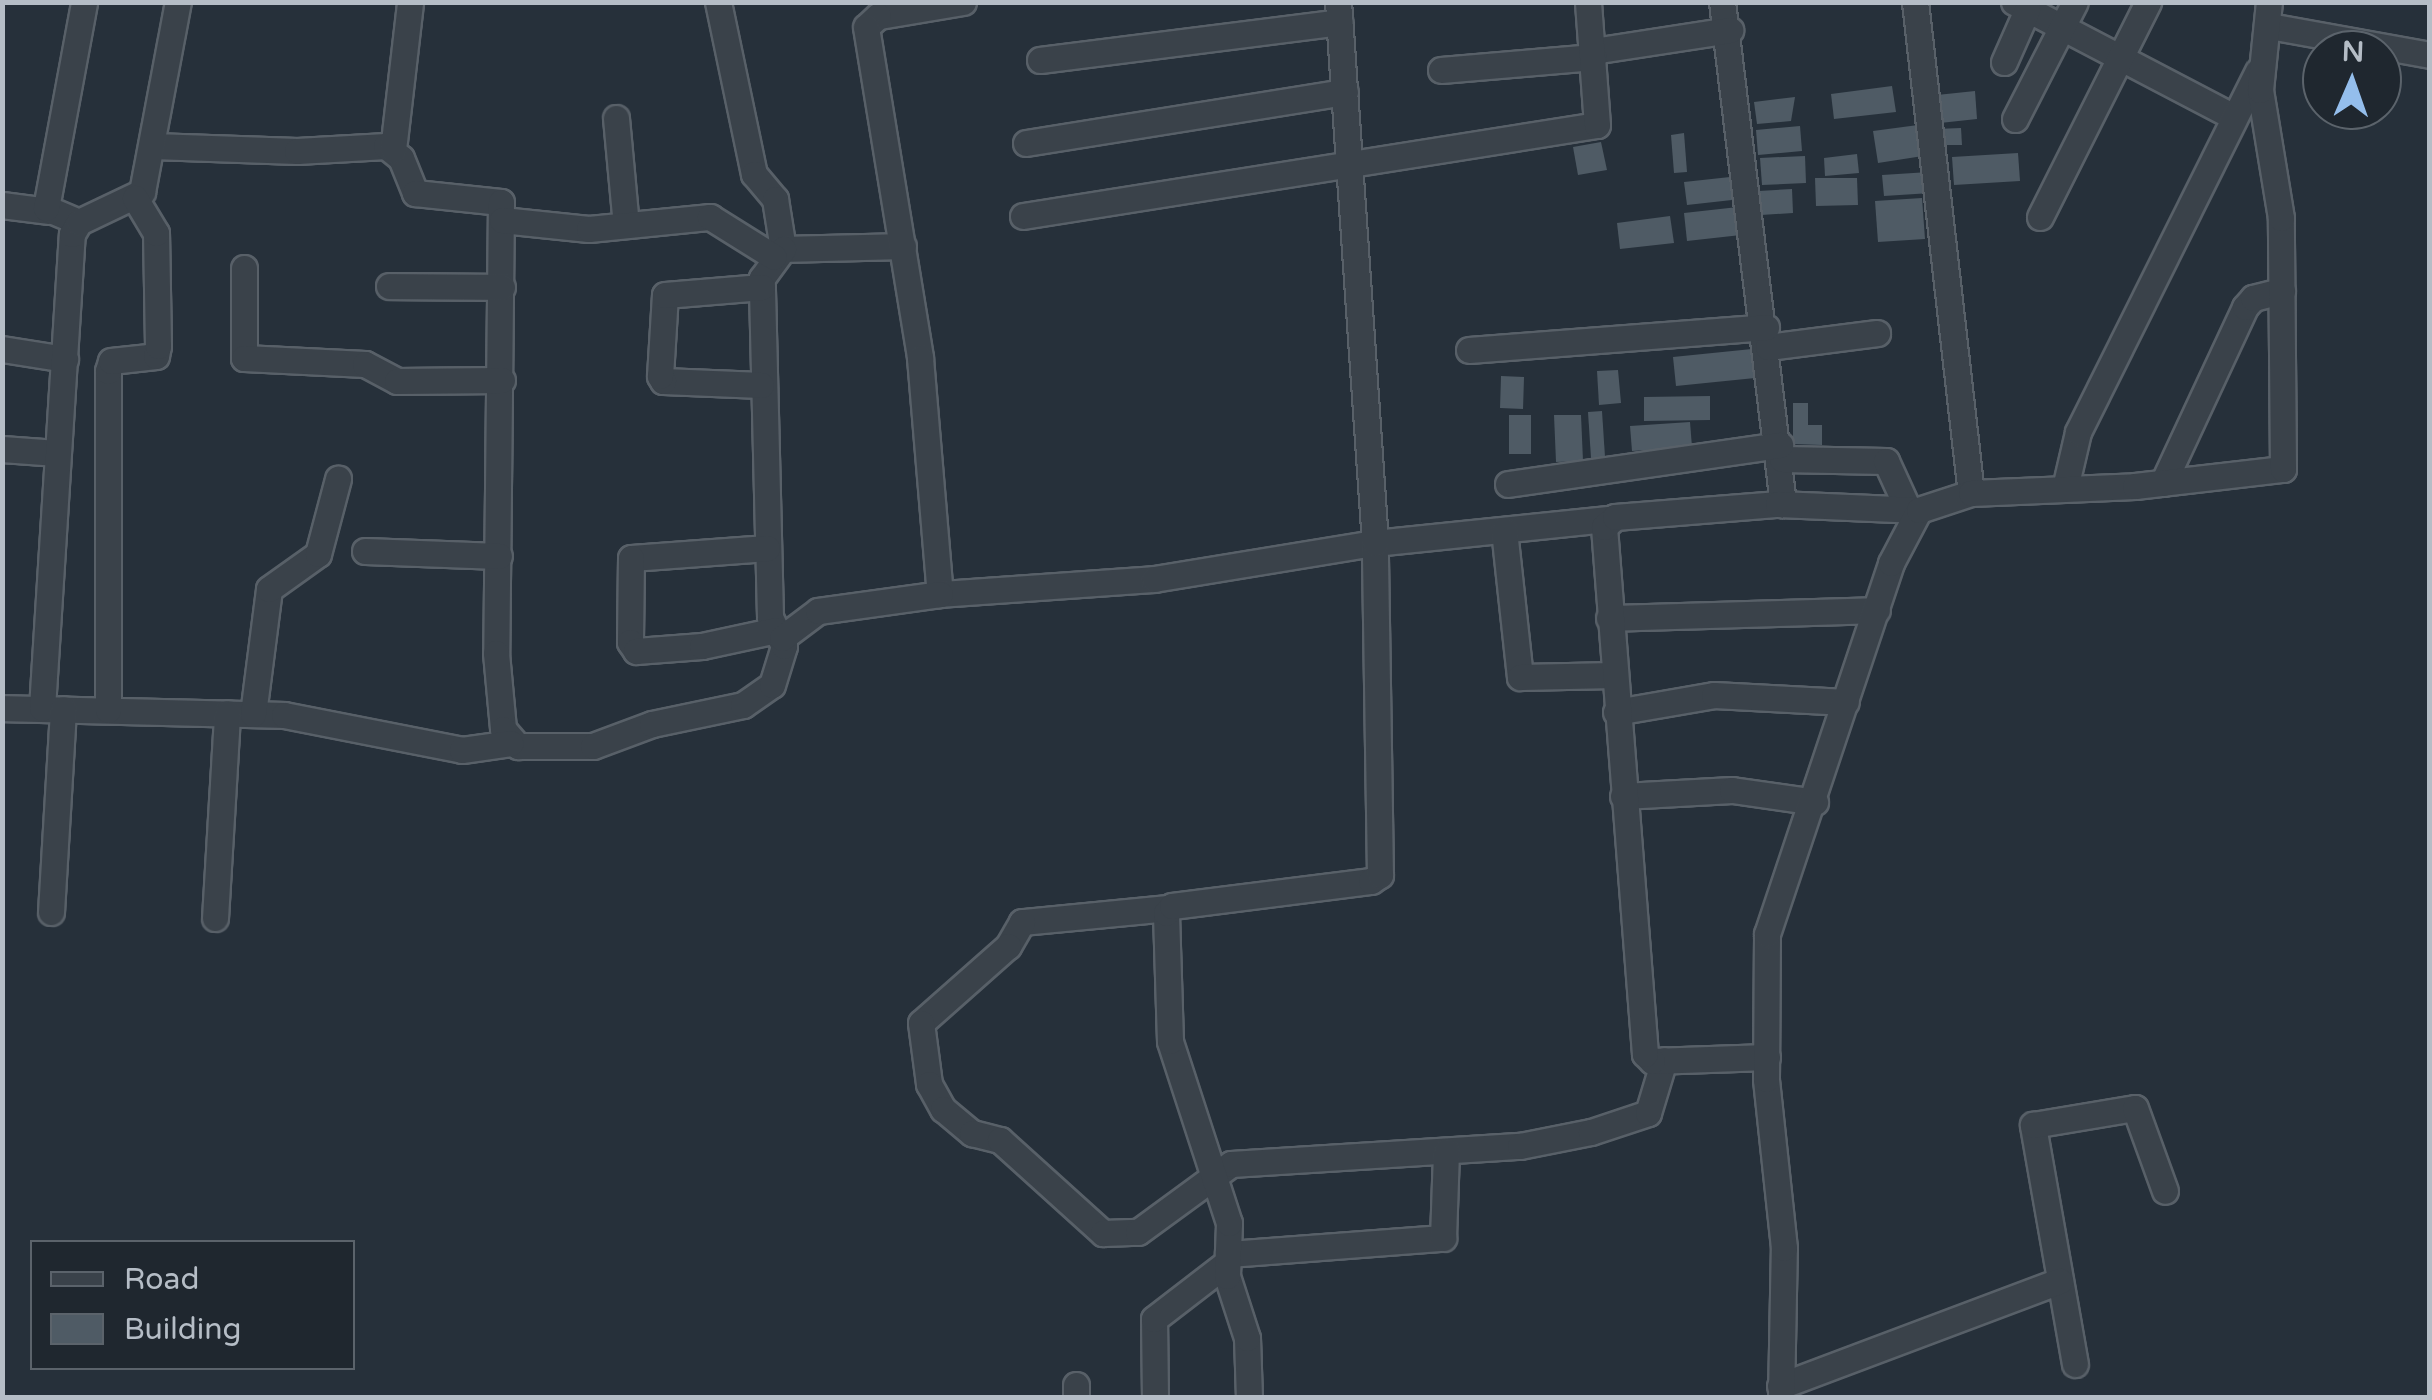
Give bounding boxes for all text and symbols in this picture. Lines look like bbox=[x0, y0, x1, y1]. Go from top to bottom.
north arrow bbox=[2302, 30, 2402, 130]
text: N bbox=[2341, 35, 2365, 69]
legend bbox=[30, 1240, 355, 1370]
text: Road bbox=[124, 1261, 199, 1298]
text: Building bbox=[124, 1311, 241, 1348]

